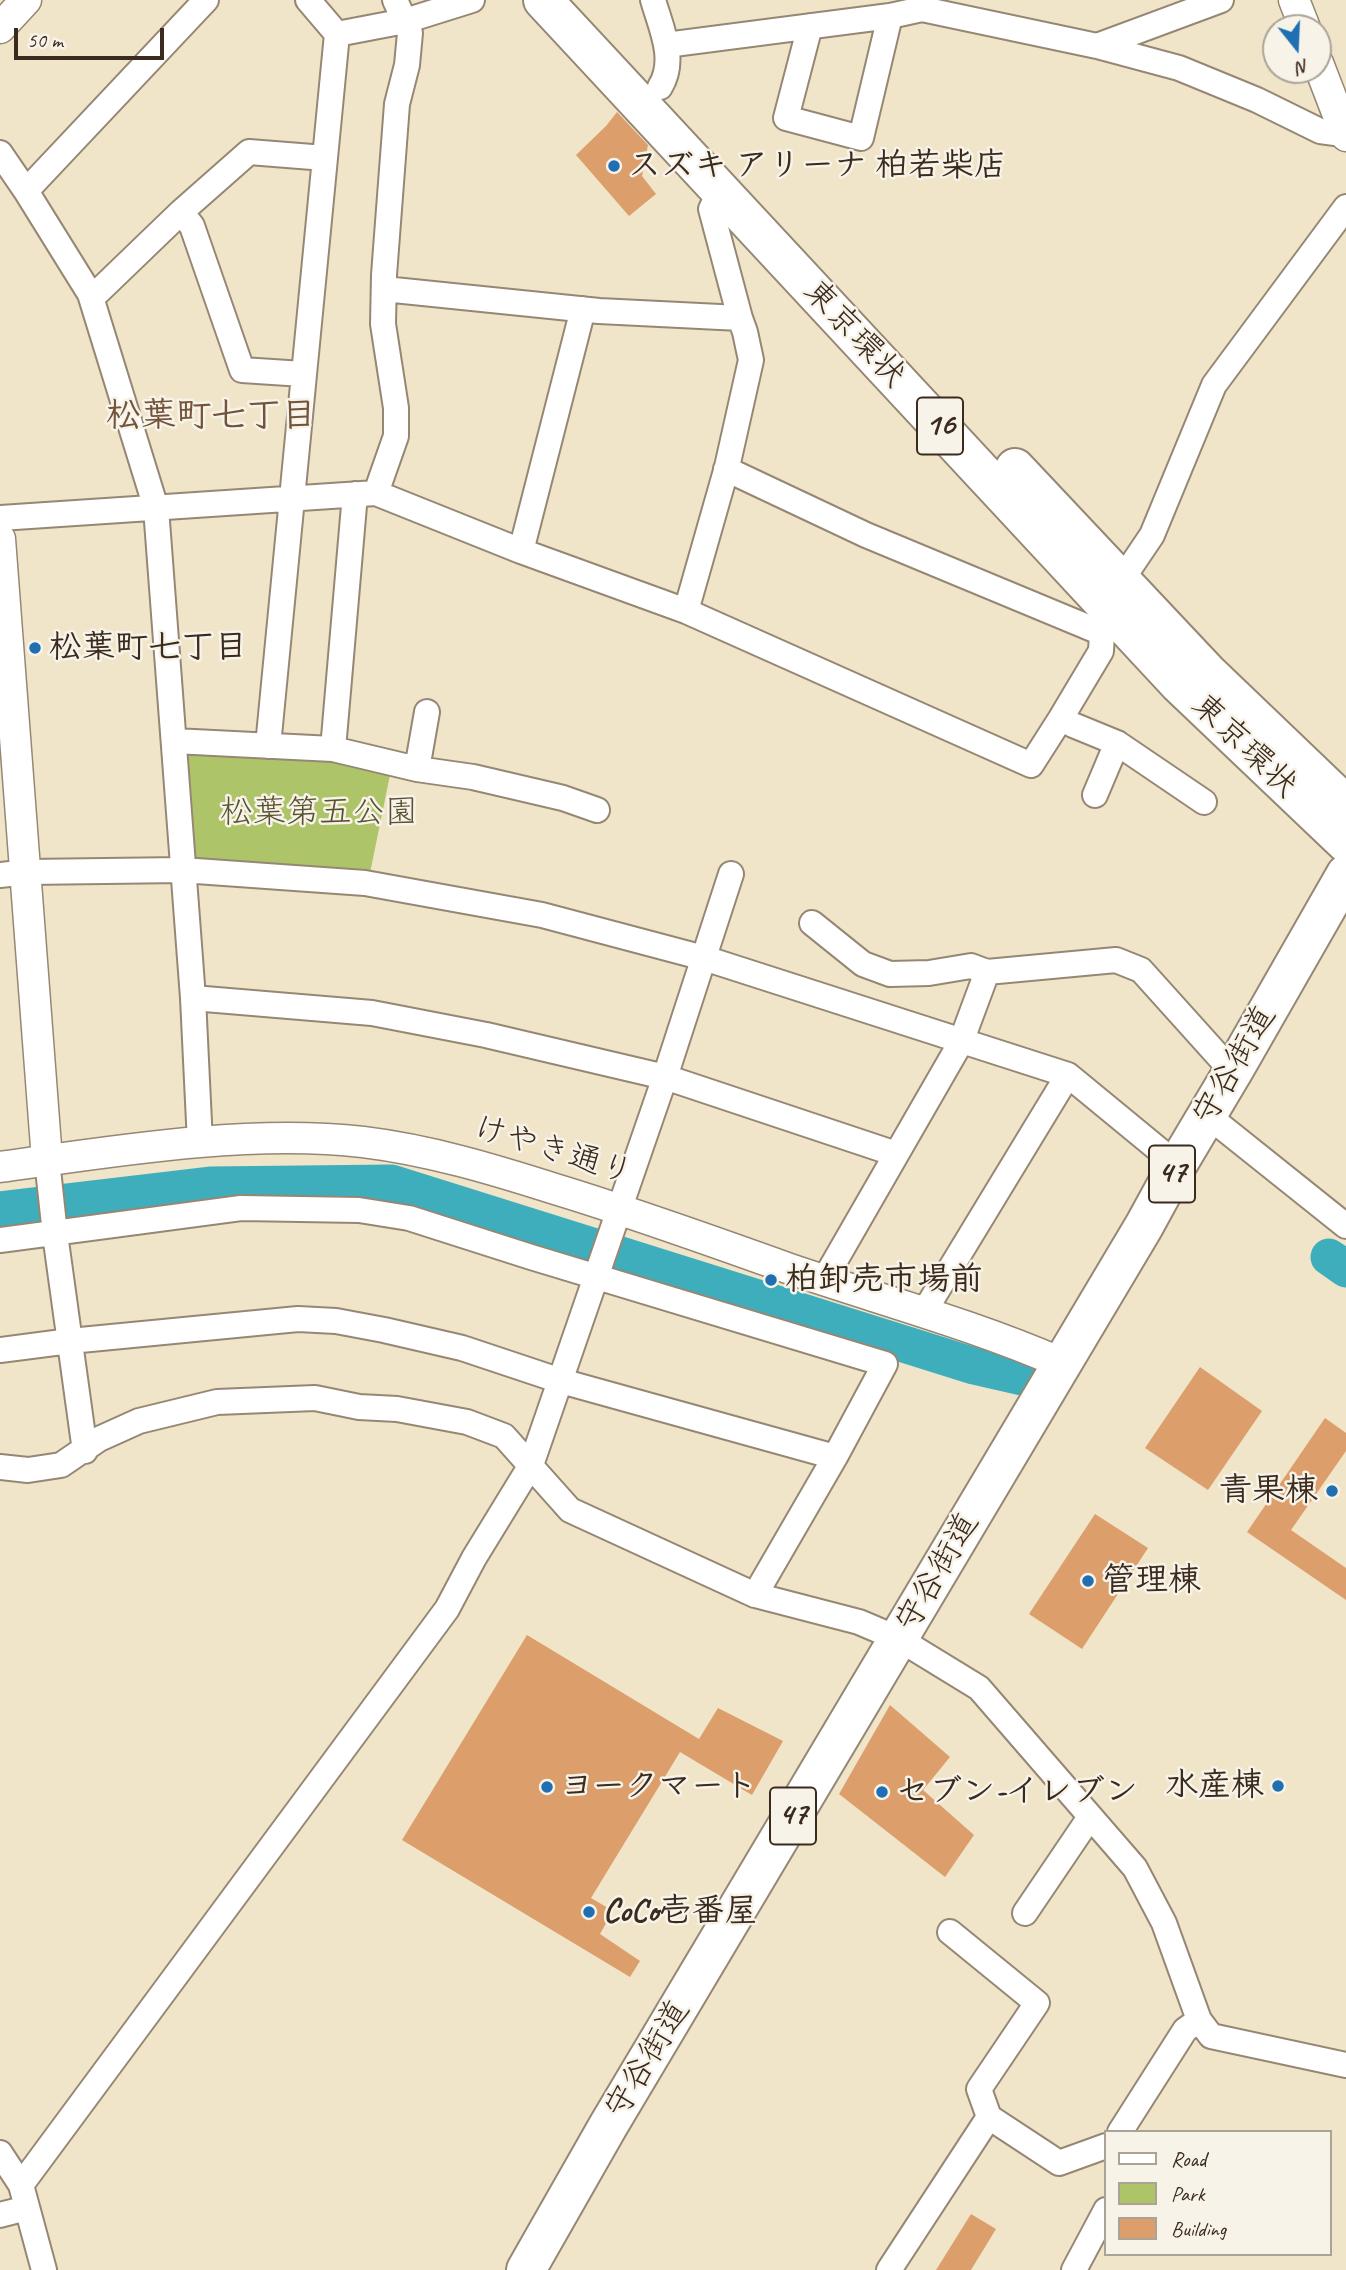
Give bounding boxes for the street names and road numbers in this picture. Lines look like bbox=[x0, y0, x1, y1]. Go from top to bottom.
street label: 東京環状 bbox=[795, 272, 913, 396]
road number: 16 bbox=[917, 398, 963, 454]
street label: 東京環状 bbox=[1183, 686, 1305, 806]
street label: 守谷街道 bbox=[1185, 999, 1285, 1133]
street label: けやき通り bbox=[468, 1108, 638, 1194]
road number: 47 bbox=[1149, 1146, 1195, 1203]
street label: 守谷街道 bbox=[888, 1506, 988, 1640]
road number: 47 bbox=[770, 1788, 816, 1844]
street label: 守谷街道 bbox=[597, 1993, 699, 2127]

